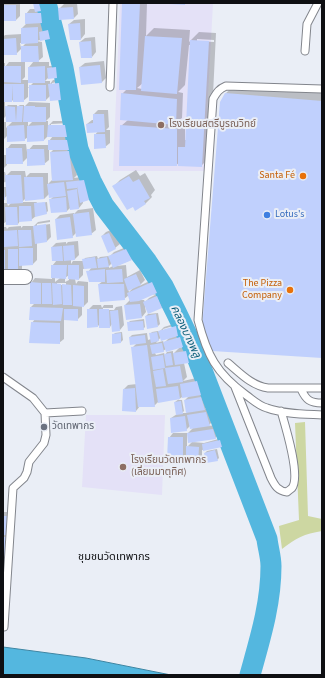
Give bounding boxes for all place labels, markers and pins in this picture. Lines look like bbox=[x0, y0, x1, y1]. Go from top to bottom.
place label: โรงเรียนสตรีบูรณวิทย์ bbox=[169, 119, 256, 131]
marker: โรงเรียนสตรีบูรณวิทย์ bbox=[156, 120, 166, 130]
place label: Santa Fé bbox=[259, 170, 295, 182]
marker: Santa Fé bbox=[298, 171, 308, 181]
place label: Lotus's bbox=[275, 209, 304, 221]
marker: Lotus's bbox=[262, 210, 272, 220]
place label: The Pizza Company bbox=[242, 278, 282, 302]
marker: The Pizza Company bbox=[285, 285, 295, 295]
place label: วัดเทพากร bbox=[52, 421, 94, 433]
marker: วัดเทพากร bbox=[39, 422, 49, 432]
place label: โรงเรียนวัดเทพากร (เลี่ยมมาตุทิศ) bbox=[131, 455, 206, 478]
marker: โรงเรียนวัดเทพากร (เลี่ยมมาตุทิศ) bbox=[118, 462, 128, 472]

